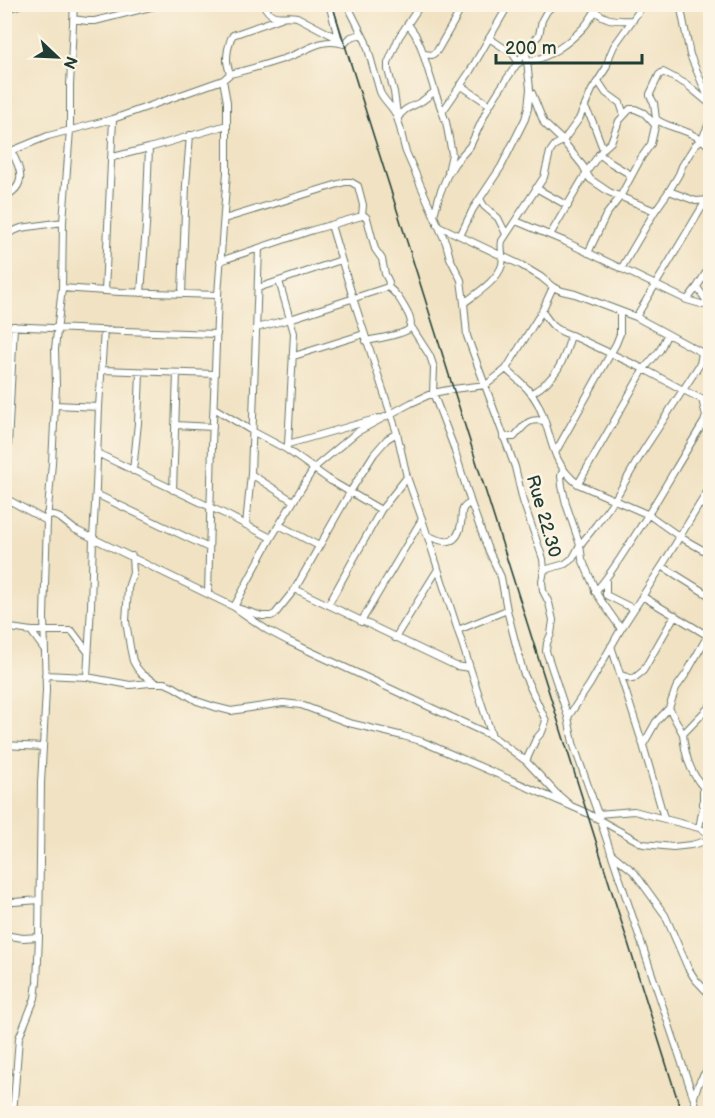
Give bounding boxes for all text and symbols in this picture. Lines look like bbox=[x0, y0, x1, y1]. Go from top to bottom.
north arrow bbox=[27, 27, 87, 87]
scale bar bbox=[496, 27, 642, 65]
text: 200 m bbox=[505, 38, 557, 59]
text: N bbox=[58, 53, 81, 72]
street label: Rue 22.30 bbox=[522, 473, 565, 560]

